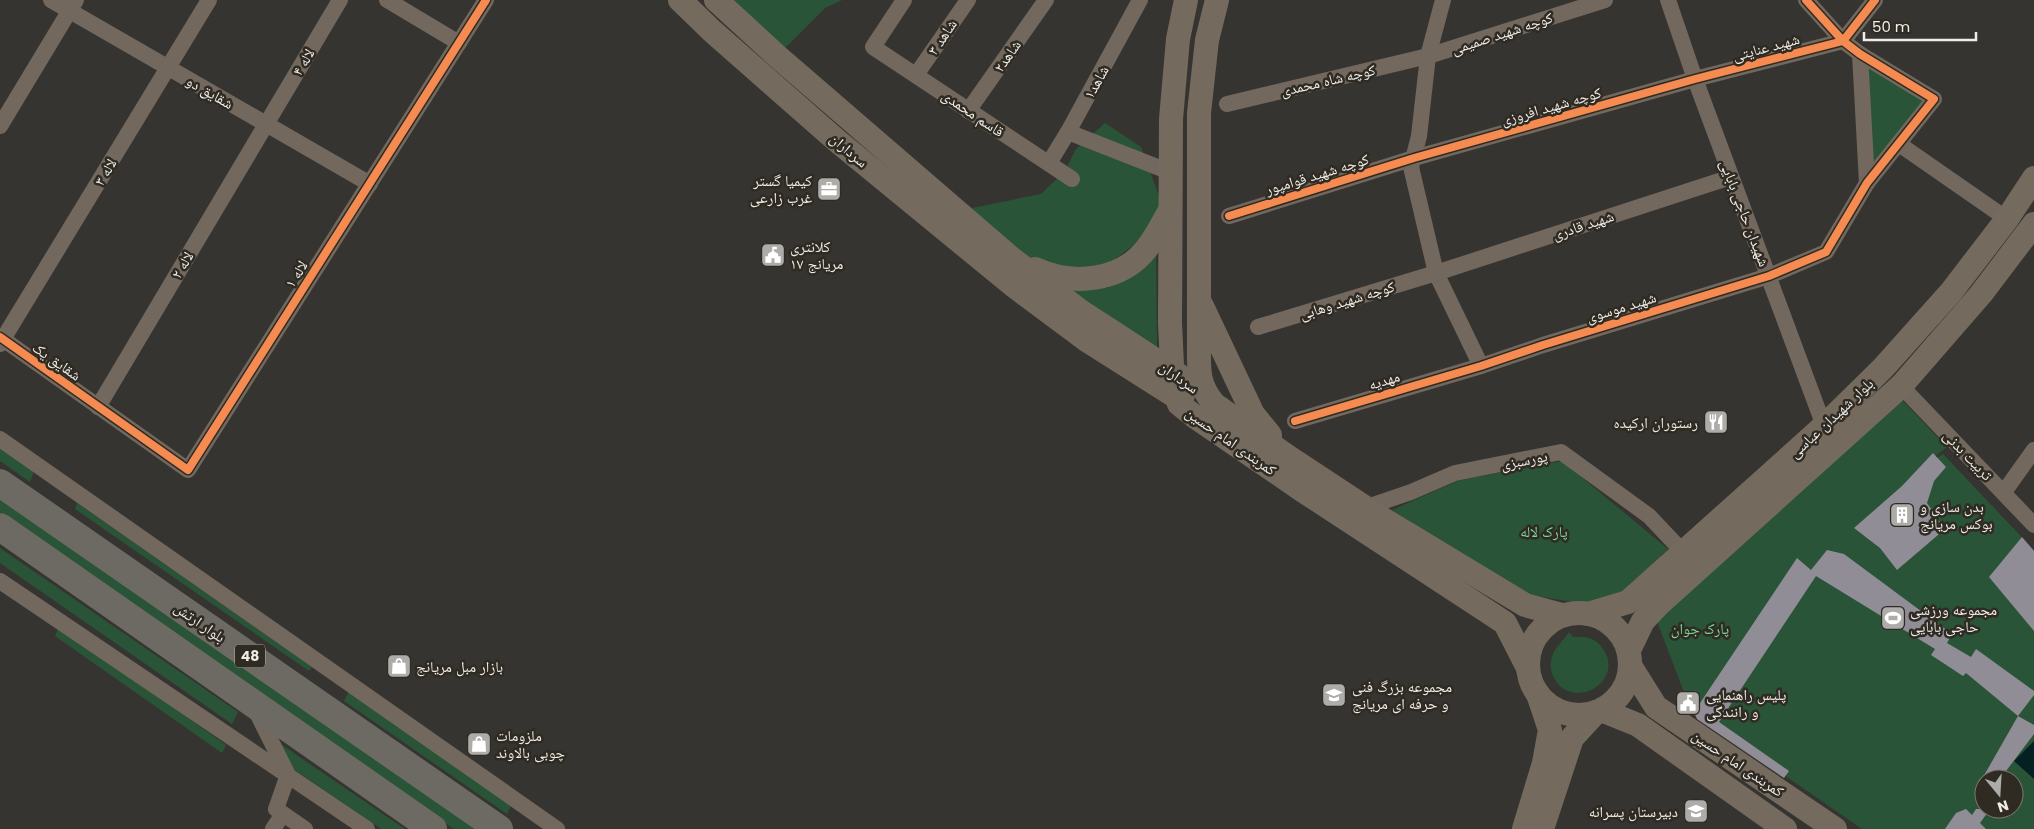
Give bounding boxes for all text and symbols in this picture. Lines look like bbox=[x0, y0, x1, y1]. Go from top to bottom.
street label: کوچه شهید صمیمی bbox=[1449, 7, 1555, 59]
scale bar bbox=[1864, 10, 1976, 42]
street label: شاهد ۳ bbox=[922, 15, 962, 59]
text: 50 m bbox=[1872, 16, 1910, 37]
street label: شهید عنایتی bbox=[1730, 28, 1802, 66]
street label: شاهد۲ bbox=[988, 35, 1026, 76]
street label: لاله ۴ bbox=[287, 44, 319, 80]
street label: کوچه شاه محمدی bbox=[1278, 59, 1378, 101]
street label: شاهد۱ bbox=[1078, 61, 1114, 102]
street label: شقایق دو bbox=[182, 70, 238, 114]
street label: کوچه شهید افروزی bbox=[1498, 82, 1604, 130]
street label: قاسم محمدی bbox=[938, 84, 1008, 142]
street label: سرداران bbox=[825, 128, 873, 172]
street label: کوچه شهید قوامپور bbox=[1262, 148, 1372, 200]
street label: لاله ۳ bbox=[89, 154, 121, 190]
street label: شهیدان حاجی بابایی bbox=[1715, 157, 1775, 270]
place label: کیمیا گستر غرب زارعی bbox=[750, 170, 812, 208]
office icon: کیمیا گستر غرب زارعی bbox=[816, 176, 842, 202]
street label: شهید قادری bbox=[1550, 205, 1617, 245]
place label: کلانتری ۱۷ مریانج bbox=[790, 236, 844, 274]
public building icon: کلانتری ۱۷ مریانج bbox=[760, 242, 786, 268]
street label: لاله ۲ bbox=[166, 247, 198, 283]
street label: لاله ۱ bbox=[280, 256, 312, 292]
street label: کوچه شهید وهابی bbox=[1297, 276, 1397, 324]
street label: شهید موسوی bbox=[1583, 286, 1659, 328]
street label: شقایق یک bbox=[28, 337, 86, 385]
street label: سرداران bbox=[1155, 356, 1203, 398]
street label: مهدیه bbox=[1366, 365, 1402, 395]
street label: بلوار شهیدان عباسی bbox=[1784, 373, 1878, 463]
street label: کمربندی امام حسین bbox=[1181, 402, 1281, 480]
restaurant icon: رستوران ارکیده bbox=[1703, 409, 1729, 435]
place label: رستوران ارکیده bbox=[1614, 412, 1698, 433]
street label: تربیت بدنی bbox=[1939, 425, 1998, 485]
street label: پورسبزی bbox=[1499, 445, 1549, 475]
place label: بدن سازی و بوکس مریانج bbox=[1920, 496, 1993, 534]
building icon: بدن سازی و بوکس مریانج bbox=[1889, 502, 1915, 528]
park label: پارک لاله bbox=[1520, 521, 1568, 542]
street label: بلوار ارتش bbox=[170, 597, 230, 647]
place label: مجموعه ورزشی حاجی بابایی bbox=[1910, 599, 1997, 637]
sports icon: مجموعه ورزشی حاجی بابایی bbox=[1880, 605, 1906, 631]
park label: پارک جوان bbox=[1671, 618, 1729, 639]
road number: 48 bbox=[235, 644, 265, 668]
shop icon: بازار مبل مریانج bbox=[386, 653, 412, 679]
place label: بازار مبل مریانج bbox=[416, 656, 503, 677]
place label: مجموعه بزرگ فنی و حرفه ای مریانج bbox=[1352, 676, 1452, 714]
school or university icon: مجموعه بزرگ فنی و حرفه ای مریانج bbox=[1321, 682, 1347, 708]
place label: پلیس راهنمایی و رانندگی bbox=[1706, 684, 1786, 722]
public building icon: پلیس راهنمایی و رانندگی bbox=[1675, 690, 1701, 716]
street label: کمربندی امام حسین bbox=[1688, 724, 1788, 802]
place label: ملزومات چوبی بالاوند bbox=[496, 725, 565, 763]
shop icon: ملزومات چوبی بالاوند bbox=[466, 731, 492, 757]
north arrow bbox=[1974, 769, 2024, 819]
text: N bbox=[1995, 795, 2011, 818]
school or university icon: دبیرستان پسرانه bbox=[1683, 798, 1709, 824]
place label: دبیرستان پسرانه bbox=[1589, 801, 1678, 822]

